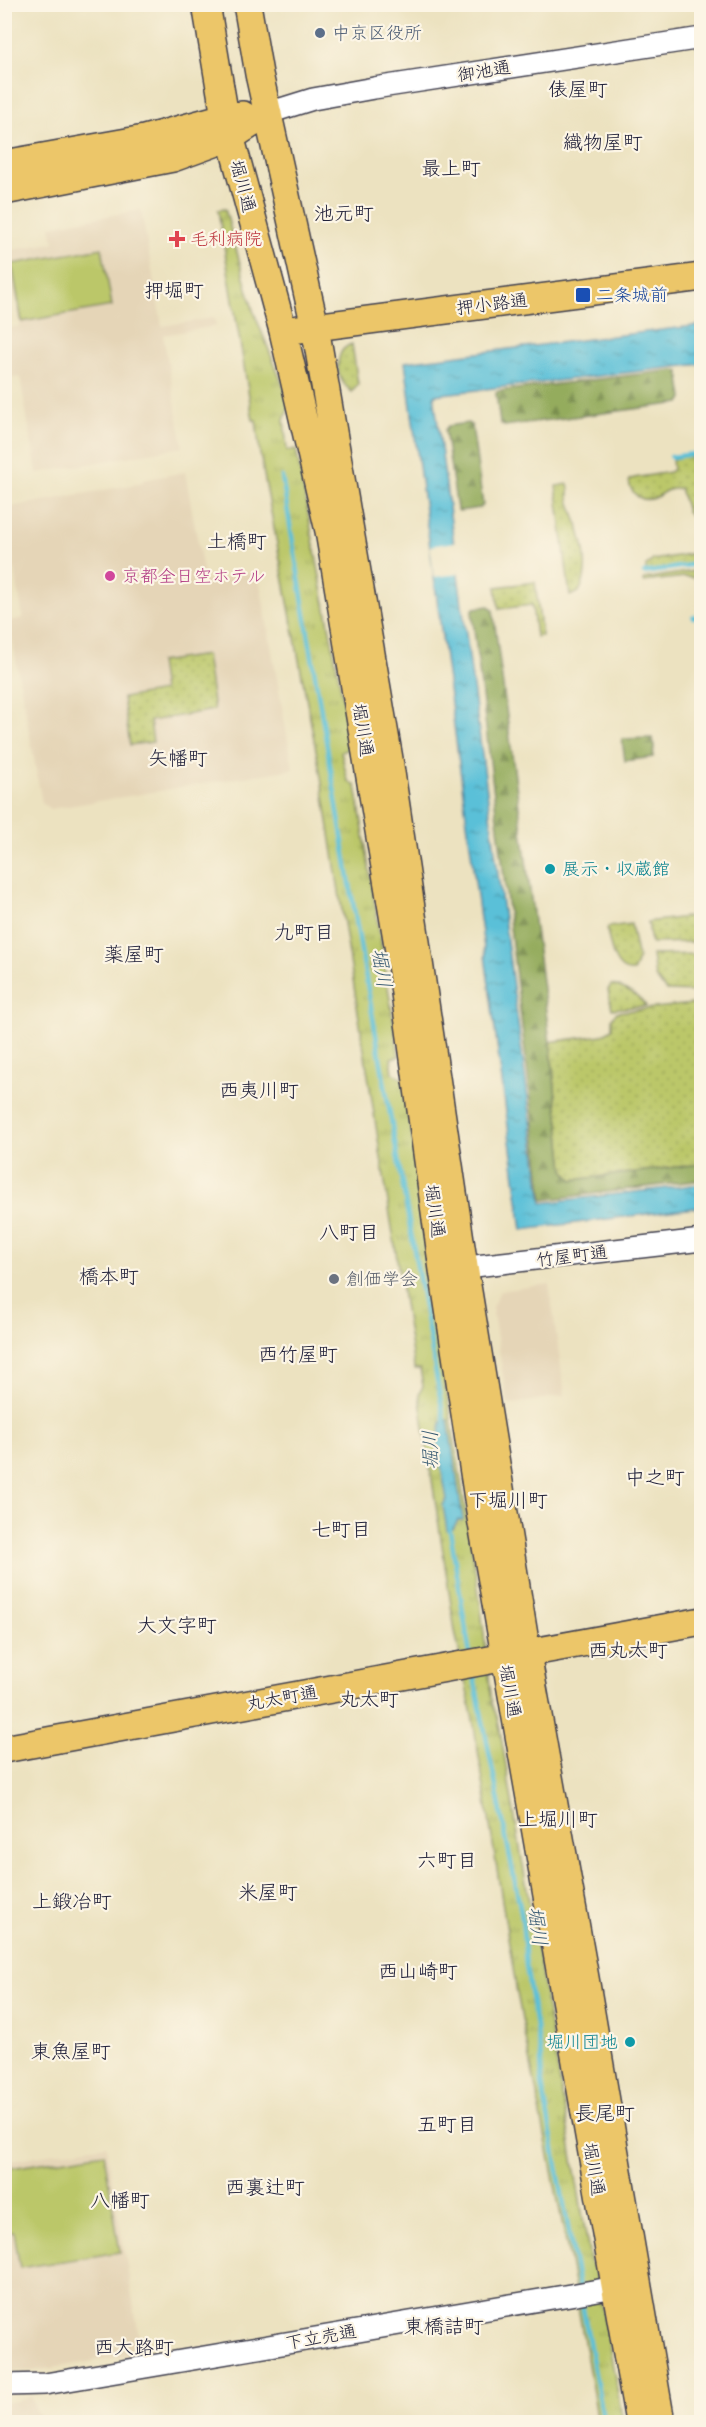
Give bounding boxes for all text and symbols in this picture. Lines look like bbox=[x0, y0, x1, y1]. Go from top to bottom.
place label: 中京区役所 bbox=[332, 22, 422, 44]
marker: 中京区役所 bbox=[313, 26, 327, 40]
street label: 御池通 bbox=[456, 56, 512, 86]
district label: 俵屋町 bbox=[548, 77, 608, 101]
district label: 織物屋町 bbox=[563, 130, 643, 154]
district label: 最上町 bbox=[421, 156, 481, 180]
street label: 堀川通 bbox=[225, 157, 261, 215]
district label: 池元町 bbox=[314, 201, 374, 225]
place label: 毛利病院 bbox=[190, 228, 262, 250]
marker: 毛利病院 bbox=[168, 230, 186, 248]
district label: 押堀町 bbox=[144, 278, 204, 302]
place label: 二条城前 bbox=[596, 284, 668, 306]
marker: 二条城前 bbox=[574, 286, 592, 304]
street label: 押小路通 bbox=[455, 289, 529, 319]
district label: 土橋町 bbox=[207, 529, 267, 553]
place label: 京都全日空ホテル bbox=[122, 565, 265, 587]
marker: 京都全日空ホテル bbox=[103, 569, 117, 583]
street label: 堀川通 bbox=[348, 702, 378, 758]
district label: 矢幡町 bbox=[148, 746, 208, 770]
place label: 展示・収蔵館 bbox=[562, 858, 670, 880]
marker: 展示・収蔵館 bbox=[543, 862, 557, 876]
district label: 九町目 bbox=[274, 920, 334, 944]
district label: 薬屋町 bbox=[104, 942, 164, 966]
water label: 堀川 bbox=[367, 946, 397, 990]
district label: 西夷川町 bbox=[219, 1078, 299, 1102]
street label: 堀川通 bbox=[420, 1183, 450, 1239]
district label: 八町目 bbox=[319, 1220, 379, 1244]
street label: 竹屋町通 bbox=[535, 1241, 609, 1271]
district label: 橋本町 bbox=[79, 1264, 139, 1288]
place label: 創価学会 bbox=[346, 1268, 418, 1290]
marker: 創価学会 bbox=[327, 1272, 341, 1286]
district label: 西竹屋町 bbox=[258, 1342, 338, 1366]
water label: 堀川 bbox=[418, 1430, 442, 1470]
district label: 中之町 bbox=[625, 1465, 685, 1489]
district label: 下堀川町 bbox=[468, 1488, 548, 1512]
district label: 七町目 bbox=[311, 1517, 371, 1541]
district label: 大文字町 bbox=[137, 1613, 217, 1637]
district label: 西丸太町 bbox=[588, 1638, 668, 1662]
street label: 堀川通 bbox=[494, 1663, 526, 1719]
street label: 丸太町通 bbox=[245, 1681, 319, 1715]
district label: 丸太町 bbox=[339, 1687, 399, 1711]
district label: 上堀川町 bbox=[518, 1807, 598, 1831]
district label: 六町目 bbox=[417, 1848, 477, 1872]
district label: 米屋町 bbox=[238, 1880, 298, 1904]
district label: 上鍛冶町 bbox=[32, 1889, 112, 1913]
water label: 堀川 bbox=[523, 1905, 553, 1947]
district label: 西山崎町 bbox=[378, 1959, 458, 1983]
place label: 堀川団地 bbox=[546, 2031, 618, 2053]
marker: 堀川団地 bbox=[623, 2035, 637, 2049]
district label: 東魚屋町 bbox=[31, 2039, 111, 2063]
district label: 長尾町 bbox=[575, 2101, 635, 2125]
district label: 五町目 bbox=[417, 2112, 477, 2136]
street label: 堀川通 bbox=[578, 2141, 610, 2197]
district label: 西裏辻町 bbox=[225, 2175, 305, 2199]
district label: 八幡町 bbox=[90, 2188, 150, 2212]
district label: 東橋詰町 bbox=[404, 2314, 484, 2338]
street label: 下立売通 bbox=[284, 2320, 358, 2354]
district label: 西大路町 bbox=[94, 2335, 174, 2359]

